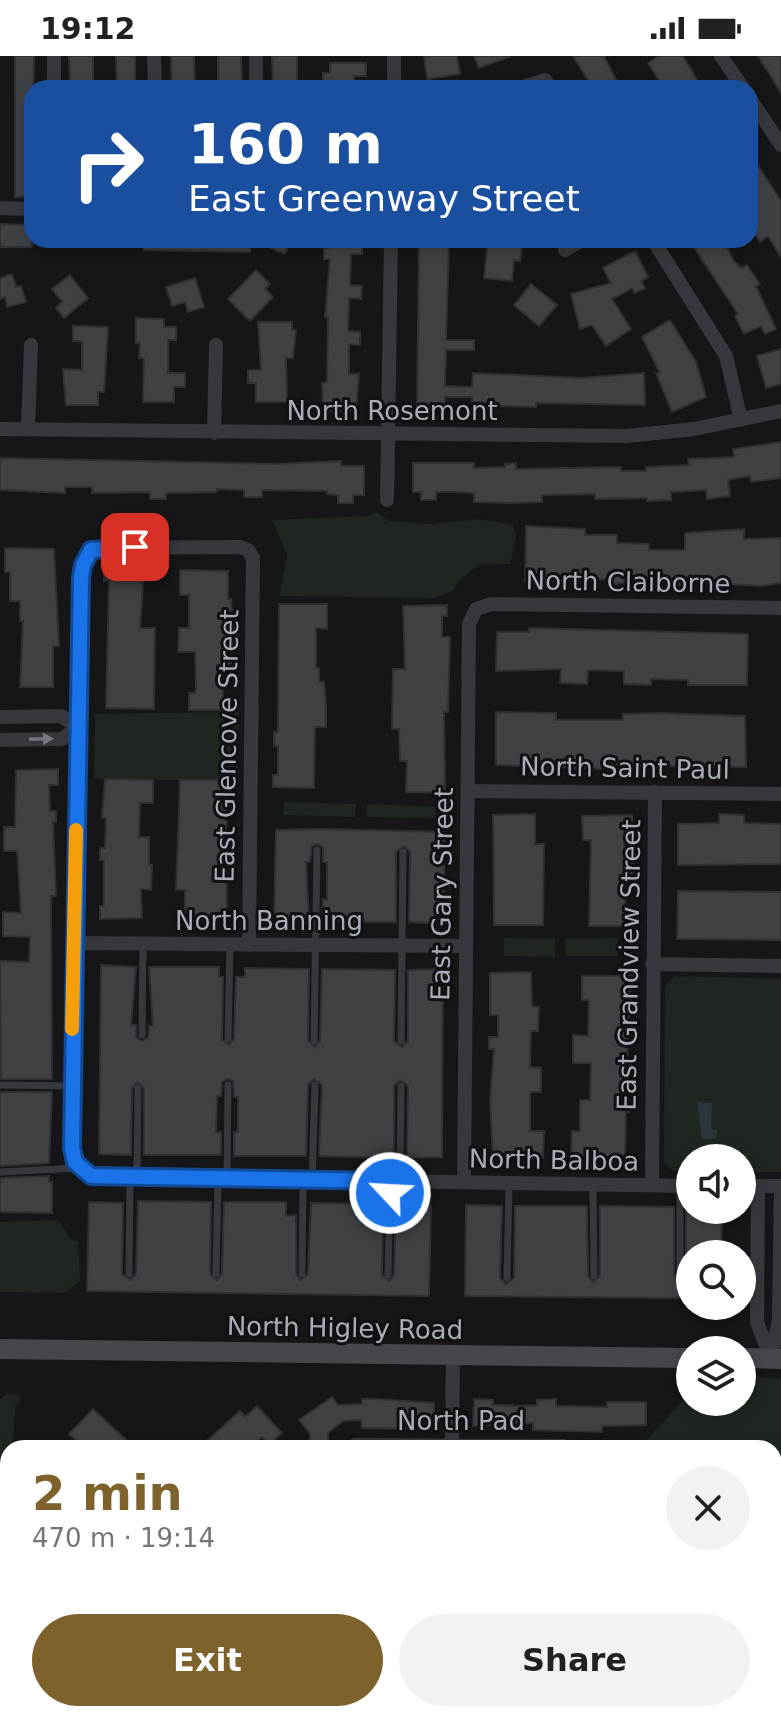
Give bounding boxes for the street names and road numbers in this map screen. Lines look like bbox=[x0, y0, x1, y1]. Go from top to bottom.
street label: North Rosemont bbox=[286, 396, 498, 426]
street label: North Claiborne bbox=[525, 565, 731, 599]
street label: East Glencove Street bbox=[210, 609, 244, 883]
street label: North Saint Paul bbox=[520, 751, 730, 785]
street label: East Gary Street bbox=[425, 787, 459, 1001]
street label: East Grandview Street bbox=[611, 819, 647, 1111]
street label: North Banning bbox=[175, 906, 363, 936]
street label: North Balboa bbox=[469, 1144, 639, 1176]
street label: North Higley Road bbox=[227, 1311, 463, 1345]
street label: North Pad bbox=[397, 1406, 525, 1436]

